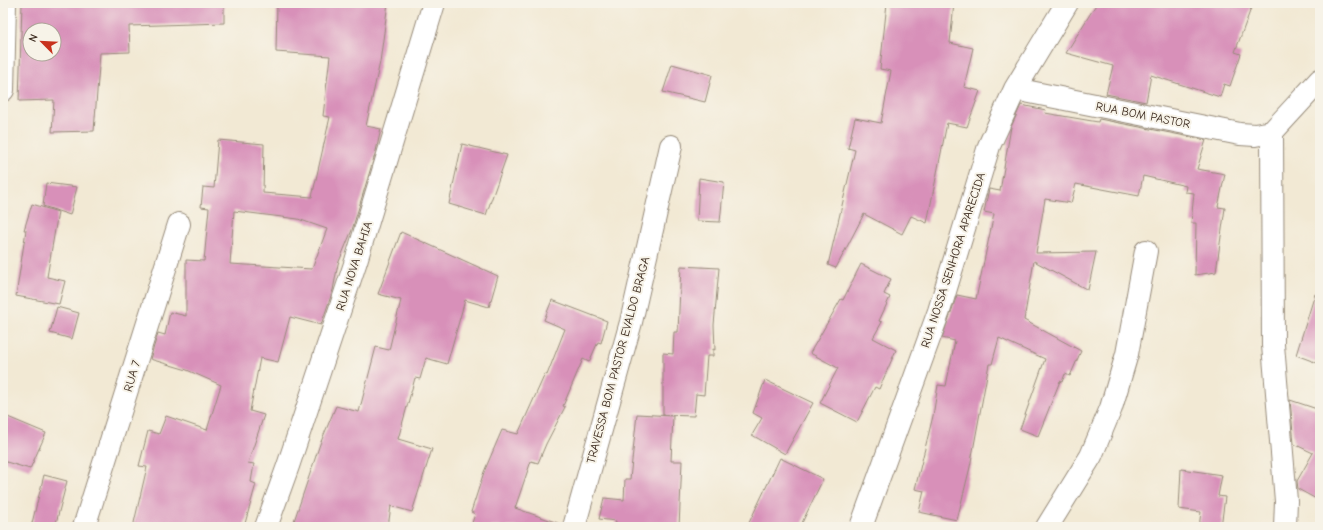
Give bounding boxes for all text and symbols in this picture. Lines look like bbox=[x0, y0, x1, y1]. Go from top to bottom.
north arrow bbox=[22, 22, 62, 62]
text: N bbox=[26, 32, 41, 44]
street label: RUA BOM PASTOR bbox=[1095, 99, 1191, 131]
street label: RUA NOSSA SENHORA APARECIDA bbox=[918, 171, 988, 349]
street label: RUA NOVA BAHIA bbox=[333, 220, 375, 312]
street label: TRAVESSA BOM PASTOR EVALDO BRAGA bbox=[584, 255, 652, 465]
street label: RUA 7 bbox=[121, 358, 143, 393]

